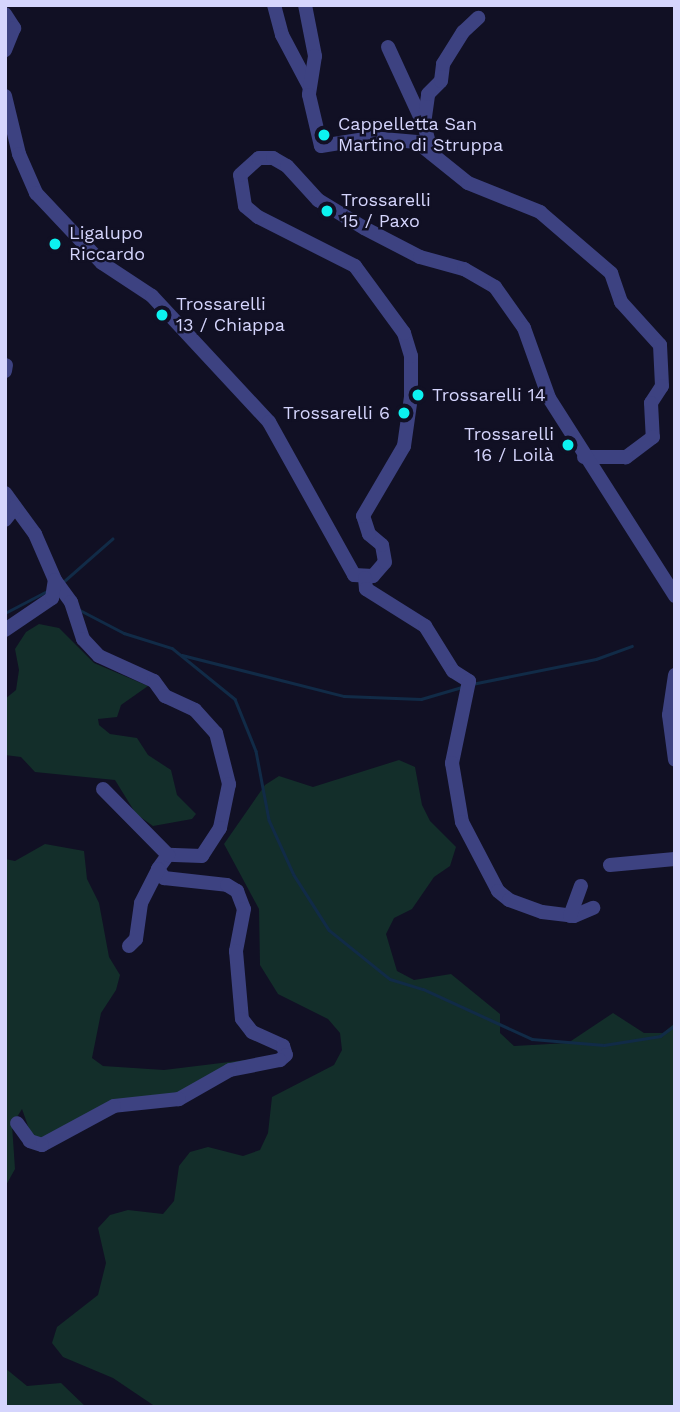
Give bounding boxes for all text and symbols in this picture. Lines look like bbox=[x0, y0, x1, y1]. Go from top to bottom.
place label: Cappelletta San Martino di Struppa bbox=[338, 114, 503, 156]
marker: Cappelletta San Martino di Struppa bbox=[316, 127, 332, 143]
place label: Trossarelli 15 / Paxo bbox=[341, 190, 431, 232]
marker: Trossarelli 15 / Paxo bbox=[319, 203, 335, 219]
place label: Ligalupo Riccardo bbox=[69, 223, 145, 266]
marker: Ligalupo Riccardo bbox=[47, 236, 63, 252]
place label: Trossarelli 13 / Chiappa bbox=[176, 294, 285, 336]
marker: Trossarelli 13 / Chiappa bbox=[154, 307, 170, 323]
place label: Trossarelli 14 bbox=[432, 384, 546, 406]
marker: Trossarelli 14 bbox=[410, 387, 426, 403]
place label: Trossarelli 6 bbox=[283, 402, 390, 424]
marker: Trossarelli 6 bbox=[396, 405, 412, 421]
place label: Trossarelli 16 / Loilà bbox=[464, 424, 554, 466]
marker: Trossarelli 16 / Loilà bbox=[560, 437, 576, 453]

